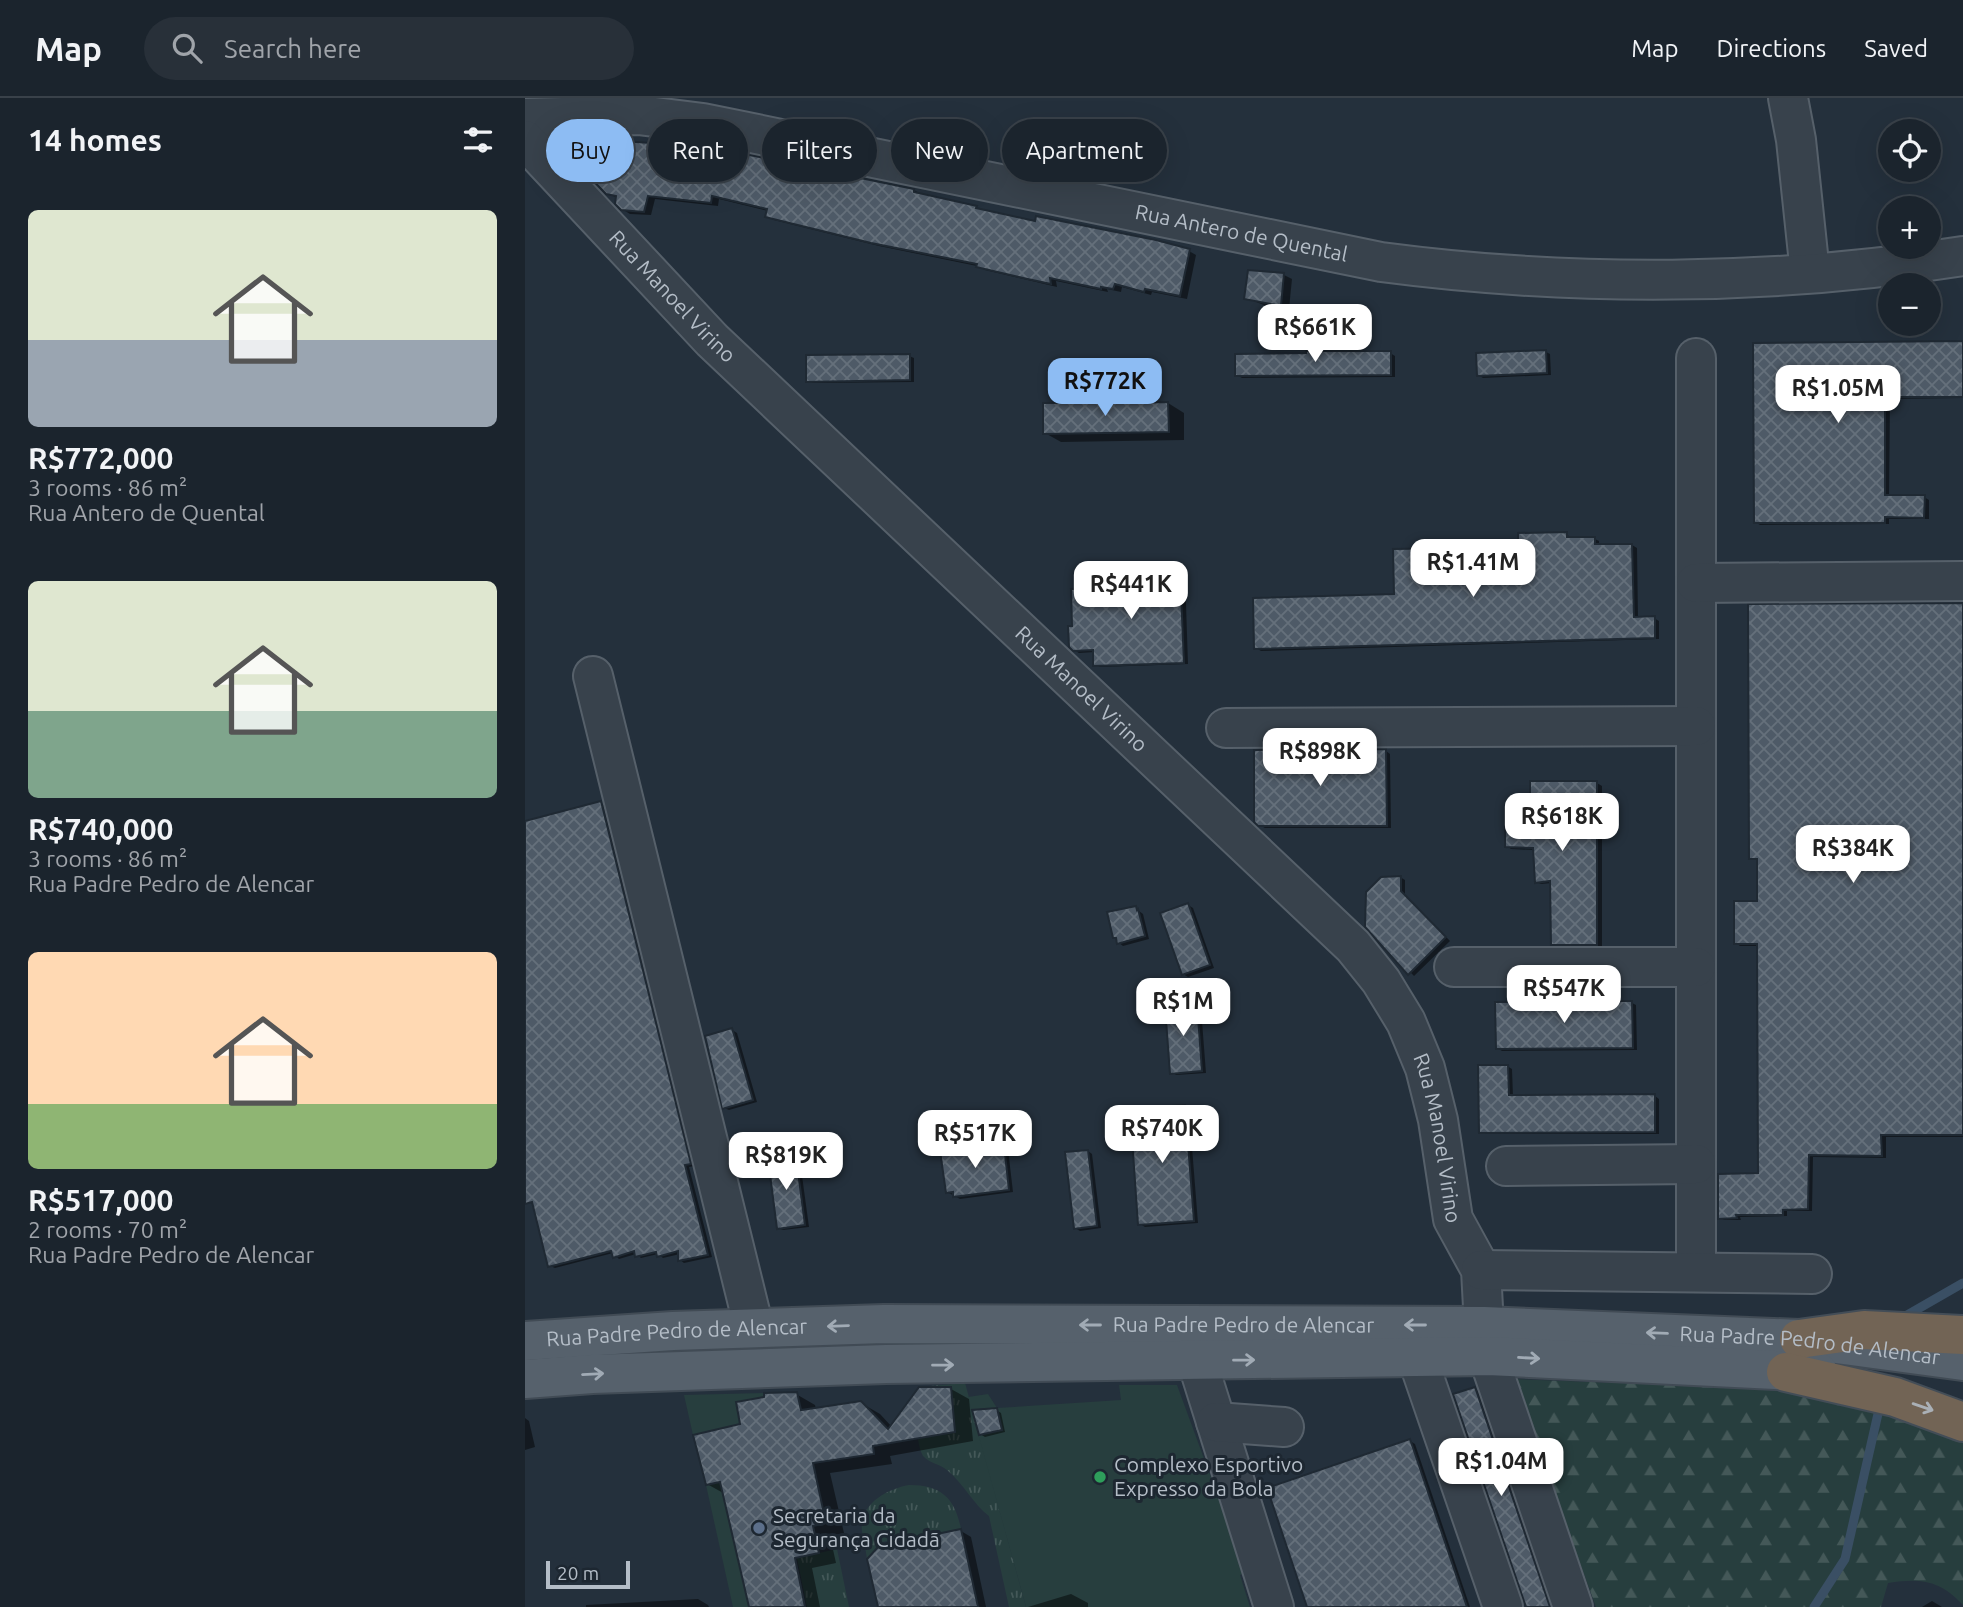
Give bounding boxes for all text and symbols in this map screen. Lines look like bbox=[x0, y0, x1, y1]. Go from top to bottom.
search box bbox=[144, 17, 634, 80]
icon: search bbox=[168, 29, 206, 67]
text: Map bbox=[35, 30, 102, 67]
text: Search here bbox=[224, 34, 362, 63]
text: Map bbox=[1631, 35, 1678, 62]
text: Directions bbox=[1716, 35, 1826, 62]
text: Saved bbox=[1864, 35, 1928, 62]
chip: Buy bbox=[546, 119, 634, 182]
chip: Rent bbox=[648, 119, 748, 182]
chip: Filters bbox=[762, 119, 877, 182]
chip: New bbox=[891, 119, 988, 182]
chip: Apartment bbox=[1002, 119, 1167, 182]
map controls bbox=[1878, 119, 1941, 336]
button: locate bbox=[1878, 119, 1941, 182]
icon: filters bbox=[459, 121, 497, 159]
text: 14 homes bbox=[28, 123, 162, 157]
button: + bbox=[1878, 196, 1941, 259]
street label: Rua Antero de Quental bbox=[1133, 199, 1350, 266]
street label: Rua Manoel Virino bbox=[605, 225, 741, 367]
icon: home bbox=[200, 256, 326, 382]
button: − bbox=[1878, 273, 1941, 336]
pin: R$661K bbox=[1258, 304, 1372, 364]
text: R$661K bbox=[1274, 314, 1356, 339]
pin: R$772K bbox=[1048, 358, 1162, 418]
pin: R$1.05M bbox=[1773, 366, 1903, 425]
text: R$772K bbox=[1064, 368, 1146, 393]
text: R$1.05M bbox=[1791, 375, 1885, 400]
text: R$772,000 bbox=[28, 441, 174, 475]
text: 3 rooms · 86 m² bbox=[28, 475, 187, 500]
text: Rua Antero de Quental bbox=[28, 500, 265, 525]
pin: R$1.41M bbox=[1408, 540, 1538, 599]
text: R$1.41M bbox=[1426, 549, 1520, 574]
pin: R$441K bbox=[1074, 561, 1188, 621]
text: R$441K bbox=[1090, 571, 1172, 596]
street label: Rua Manoel Virino bbox=[1011, 620, 1153, 756]
icon: home bbox=[200, 627, 326, 753]
pin: R$898K bbox=[1263, 728, 1377, 788]
text: R$898K bbox=[1279, 738, 1361, 763]
pin: R$618K bbox=[1505, 794, 1619, 853]
text: R$618K bbox=[1521, 803, 1603, 828]
text: R$740,000 bbox=[28, 812, 174, 846]
pin: R$384K bbox=[1796, 826, 1910, 885]
text: R$384K bbox=[1812, 835, 1894, 860]
text: 3 rooms · 86 m² bbox=[28, 846, 187, 871]
text: Rua Padre Pedro de Alencar bbox=[28, 871, 314, 896]
pin: R$547K bbox=[1507, 965, 1621, 1025]
text: R$547K bbox=[1523, 975, 1605, 1000]
pin: R$1M bbox=[1142, 978, 1224, 1038]
text: R$1M bbox=[1152, 988, 1214, 1013]
icon: home bbox=[200, 998, 326, 1124]
street label: Rua Manoel Virino bbox=[1409, 1049, 1466, 1225]
pin: R$740K bbox=[1105, 1105, 1219, 1165]
pin: R$517K bbox=[918, 1110, 1032, 1170]
text: R$740K bbox=[1121, 1115, 1203, 1140]
text: R$517K bbox=[934, 1120, 1016, 1145]
pin: R$819K bbox=[729, 1132, 843, 1192]
text: R$819K bbox=[745, 1142, 827, 1167]
text: R$517,000 bbox=[28, 1183, 174, 1217]
text: 2 rooms · 70 m² bbox=[28, 1217, 187, 1242]
text: Rua Padre Pedro de Alencar bbox=[28, 1242, 314, 1267]
street label: Rua Padre Pedro de Alencar bbox=[1113, 1312, 1374, 1337]
street label: Rua Padre Pedro de Alencar bbox=[545, 1314, 808, 1351]
one-way arrow bbox=[1079, 1318, 1102, 1331]
one-way arrow bbox=[1404, 1318, 1427, 1332]
one-way arrow bbox=[827, 1319, 850, 1332]
street label: Rua Padre Pedro de Alencar bbox=[1679, 1321, 1942, 1369]
one-way arrow bbox=[1646, 1326, 1669, 1339]
one-way arrow bbox=[1517, 1352, 1540, 1365]
one-way arrow bbox=[1232, 1353, 1255, 1367]
one-way arrow bbox=[931, 1358, 954, 1371]
one-way arrow bbox=[581, 1367, 604, 1380]
one-way arrow bbox=[1911, 1402, 1933, 1414]
pin: R$1.04M bbox=[1436, 1438, 1566, 1498]
text: R$1.04M bbox=[1454, 1448, 1548, 1473]
place label: Complexo Esportivo Expresso da Bola bbox=[1114, 1452, 1303, 1500]
marker: Complexo Esportivo Expresso da Bola bbox=[1092, 1469, 1108, 1485]
place label: Secretaria da Segurança Cidadã bbox=[773, 1503, 940, 1551]
marker: Secretaria da Segurança Cidadã bbox=[751, 1520, 767, 1536]
scale bar bbox=[546, 1558, 630, 1590]
text: 20 m bbox=[557, 1562, 599, 1584]

